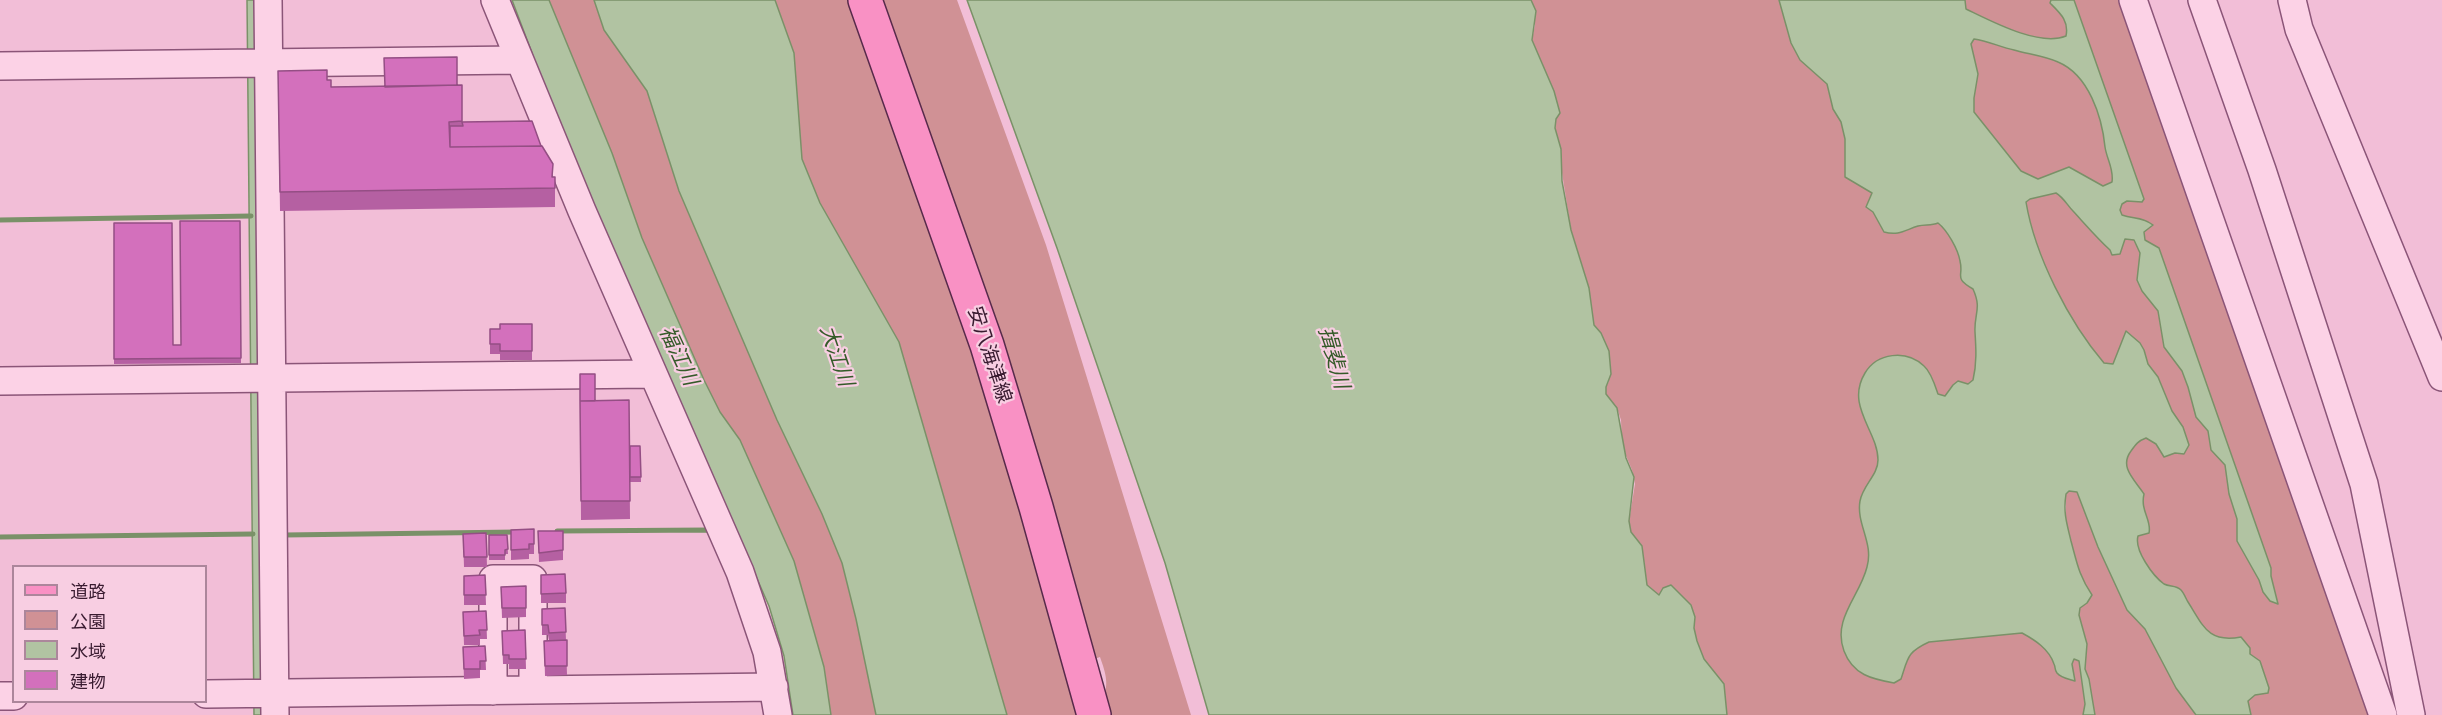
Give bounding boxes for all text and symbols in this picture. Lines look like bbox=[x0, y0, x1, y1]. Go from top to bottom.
street label: 安八海津線 bbox=[962, 304, 1016, 406]
water label: 福江川 bbox=[653, 322, 703, 390]
water label: 大江川 bbox=[814, 322, 858, 390]
water label: 揖斐川 bbox=[1312, 324, 1354, 392]
legend bbox=[12, 565, 207, 703]
text: 道路 bbox=[70, 581, 106, 603]
text: 公園 bbox=[70, 611, 106, 633]
text: 水域 bbox=[70, 641, 106, 663]
text: 建物 bbox=[70, 671, 106, 693]

